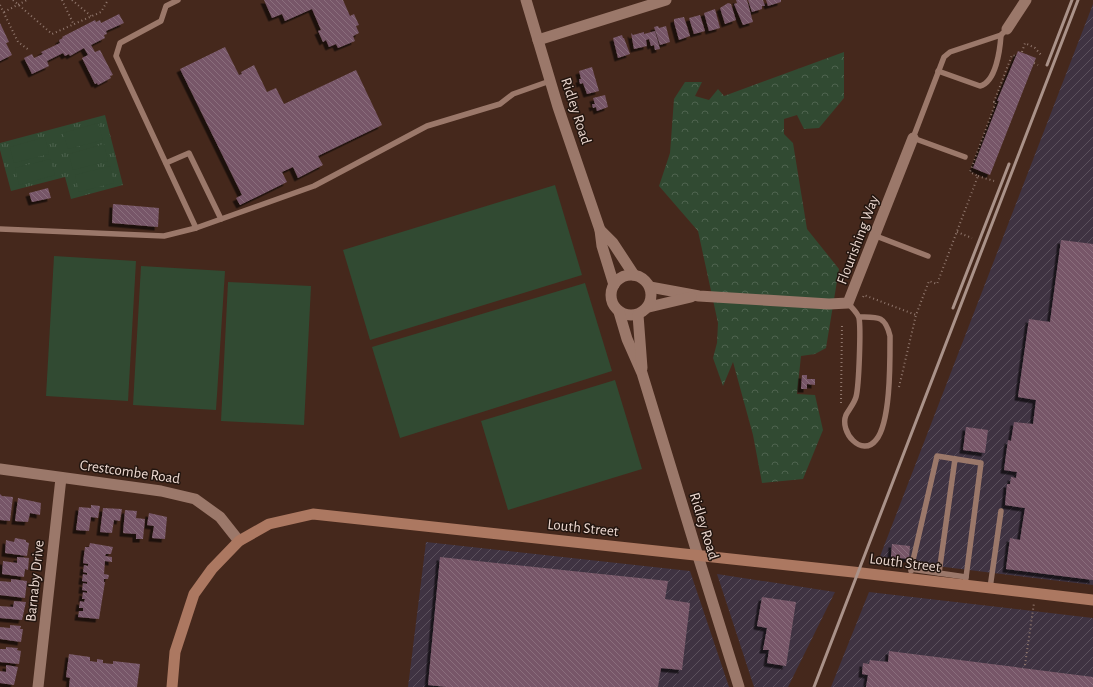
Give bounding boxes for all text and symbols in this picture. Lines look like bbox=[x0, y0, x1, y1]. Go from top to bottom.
street label: Ridley Road bbox=[558, 76, 594, 146]
street label: Flourishing Way bbox=[834, 193, 882, 286]
street label: Crestcombe Road bbox=[79, 458, 181, 487]
street label: Ridley Road bbox=[687, 491, 721, 561]
street label: Louth Street bbox=[547, 517, 620, 539]
street label: Barnaby Drive bbox=[23, 539, 47, 623]
street label: Louth Street bbox=[869, 551, 942, 575]

